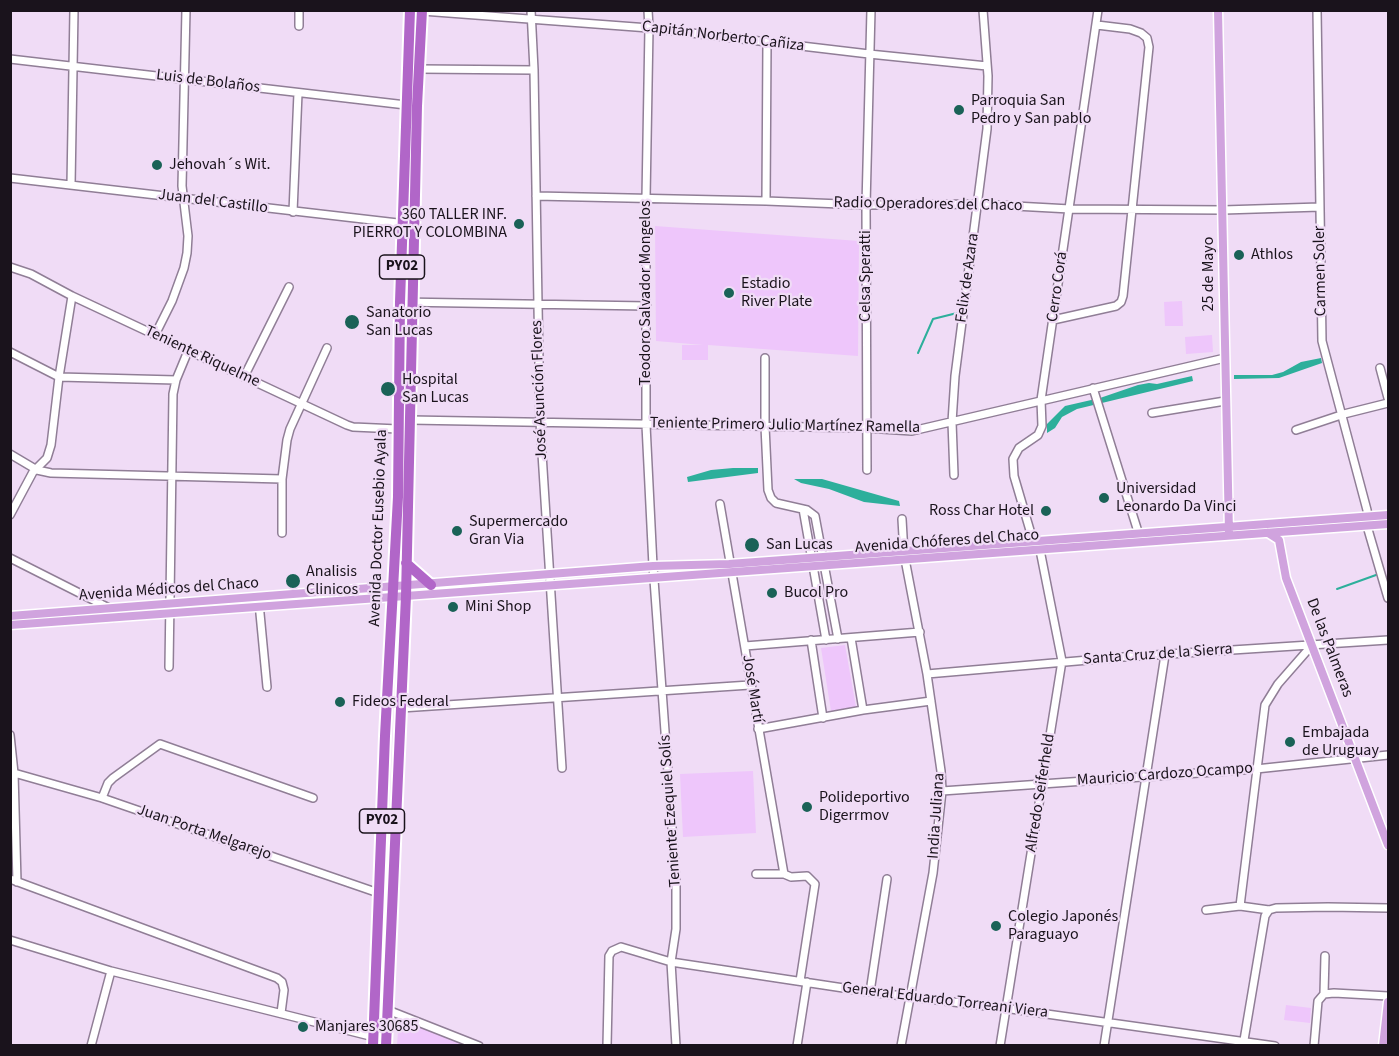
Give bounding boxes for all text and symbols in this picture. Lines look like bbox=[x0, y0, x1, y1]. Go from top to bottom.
street label: Capitán Norberto Cañiza bbox=[641, 18, 805, 56]
street label: Luis de Bolaños bbox=[155, 66, 261, 98]
place label: Parroquia San Pedro y San pablo bbox=[971, 91, 1091, 129]
marker: Parroquia San Pedro y San pablo bbox=[952, 103, 966, 117]
place label: Jehovah´s Wit. bbox=[169, 155, 270, 175]
marker: Jehovah´s Wit. bbox=[150, 158, 164, 172]
street label: Juan del Castillo bbox=[157, 186, 269, 218]
street label: Radio Operadores del Chaco bbox=[833, 194, 1023, 216]
street label: Teodoro Salvador Mongelos bbox=[636, 200, 656, 386]
place label: 360 TALLER INF. PIERROT Y COLOMBINA bbox=[353, 205, 507, 243]
marker: 360 TALLER INF. PIERROT Y COLOMBINA bbox=[512, 217, 526, 231]
street label: Carmen Soler bbox=[1311, 225, 1331, 317]
street label: Celsa Speratti bbox=[856, 230, 876, 322]
street label: Felix de Azara bbox=[952, 232, 984, 324]
street label: 25 de Mayo bbox=[1199, 237, 1219, 311]
place label: Athlos bbox=[1251, 245, 1293, 265]
marker: Athlos bbox=[1232, 248, 1246, 262]
street label: Cerro Corá bbox=[1044, 251, 1072, 323]
road number: PY02 bbox=[380, 255, 424, 279]
place label: Estadio River Plate bbox=[741, 274, 812, 312]
marker: Estadio River Plate bbox=[722, 286, 736, 300]
place label: Sanatorio San Lucas bbox=[366, 303, 433, 341]
marker: Sanatorio San Lucas bbox=[343, 313, 361, 331]
street label: José Asunción Flores bbox=[528, 320, 552, 460]
street label: Teniente Riquelme bbox=[141, 322, 263, 392]
place label: Hospital San Lucas bbox=[402, 370, 469, 408]
marker: Hospital San Lucas bbox=[379, 380, 397, 398]
street label: Teniente Primero Julio Martínez Ramella bbox=[650, 414, 920, 438]
street label: Avenida Doctor Eusebio Ayala bbox=[366, 429, 392, 627]
place label: Universidad Leonardo Da Vinci bbox=[1116, 479, 1236, 517]
marker: Universidad Leonardo Da Vinci bbox=[1097, 491, 1111, 505]
place label: Ross Char Hotel bbox=[929, 501, 1034, 521]
marker: Ross Char Hotel bbox=[1039, 504, 1053, 518]
place label: Supermercado Gran Via bbox=[469, 512, 568, 550]
marker: Supermercado Gran Via bbox=[450, 524, 464, 538]
street label: Avenida Chóferes del Chaco bbox=[854, 526, 1040, 558]
place label: San Lucas bbox=[766, 535, 833, 555]
marker: San Lucas bbox=[743, 536, 761, 554]
place label: Analisis Clinicos bbox=[306, 562, 358, 600]
marker: Analisis Clinicos bbox=[284, 572, 302, 590]
street label: Avenida Médicos del Chaco bbox=[78, 574, 260, 606]
place label: Bucol Pro bbox=[784, 583, 848, 603]
marker: Bucol Pro bbox=[765, 586, 779, 600]
street label: De las Palmeras bbox=[1301, 596, 1357, 700]
place label: Mini Shop bbox=[465, 597, 531, 617]
marker: Mini Shop bbox=[446, 600, 460, 614]
street label: Santa Cruz de la Sierra bbox=[1083, 640, 1233, 670]
street label: José Martí bbox=[737, 654, 767, 724]
place label: Fideos Federal bbox=[352, 692, 449, 712]
marker: Fideos Federal bbox=[333, 695, 347, 709]
place label: Embajada de Uruguay bbox=[1302, 723, 1379, 761]
street label: Alfredo Seiferheld bbox=[1022, 732, 1060, 854]
street label: Teniente Ezequiel Solís bbox=[656, 734, 686, 888]
marker: Embajada de Uruguay bbox=[1283, 735, 1297, 749]
street label: Mauricio Cardozo Ocampo bbox=[1076, 759, 1254, 791]
street label: India Juliana bbox=[924, 772, 950, 860]
place label: Polideportivo Digerrmov bbox=[819, 788, 910, 826]
marker: Polideportivo Digerrmov bbox=[800, 800, 814, 814]
street label: Juan Porta Melgarejo bbox=[134, 801, 274, 865]
road number: PY02 bbox=[360, 809, 404, 833]
place label: Colegio Japonés Paraguayo bbox=[1008, 907, 1118, 945]
marker: Colegio Japonés Paraguayo bbox=[989, 919, 1003, 933]
street label: General Eduardo Torreani Viera bbox=[841, 979, 1049, 1023]
place label: Manjares 30685 bbox=[315, 1017, 418, 1037]
marker: Manjares 30685 bbox=[296, 1020, 310, 1034]

